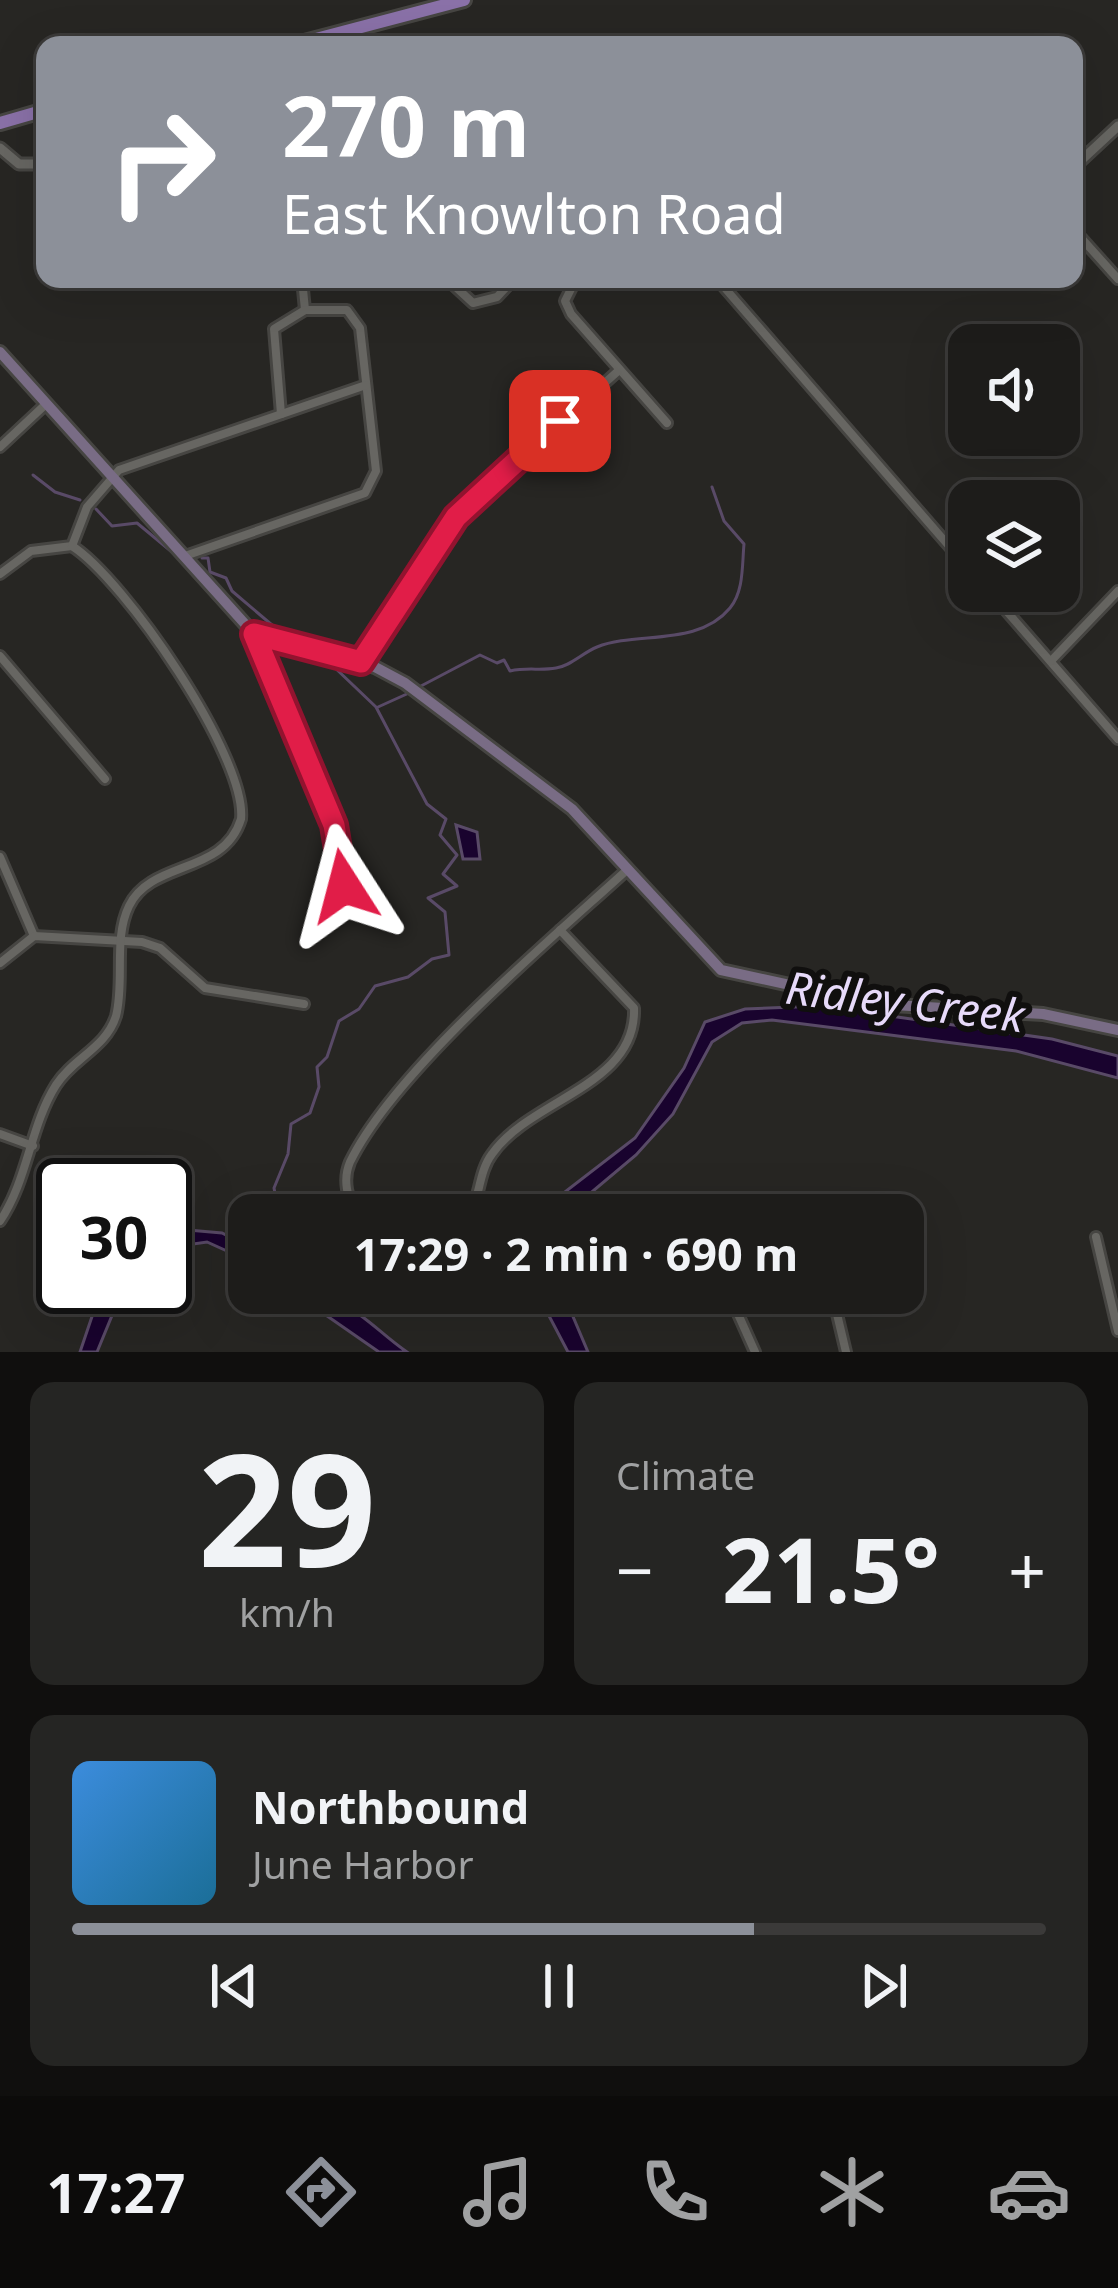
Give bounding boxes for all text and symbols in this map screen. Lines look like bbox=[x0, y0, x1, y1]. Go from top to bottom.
text: 270 m bbox=[282, 67, 530, 182]
icon: right bbox=[84, 84, 240, 240]
text: East Knowlton Road bbox=[282, 176, 786, 250]
map controls bbox=[948, 324, 1080, 612]
button: sound bbox=[948, 324, 1080, 456]
pin bbox=[509, 370, 611, 472]
icon: arrive bbox=[527, 388, 593, 454]
button: layers bbox=[948, 480, 1080, 612]
position arrow bbox=[281, 823, 407, 949]
water label: Ridley Creek bbox=[782, 956, 1030, 1046]
speed limit sign: 30 bbox=[36, 1158, 192, 1314]
text: 17:29 · 2 min · 690 m bbox=[354, 1223, 798, 1284]
text: 29 bbox=[198, 1400, 376, 1613]
text: Climate bbox=[616, 1448, 755, 1501]
text: 21.5° bbox=[722, 1507, 940, 1629]
text: − bbox=[616, 1524, 654, 1614]
text: + bbox=[1008, 1524, 1046, 1614]
text: km/h bbox=[239, 1585, 335, 1638]
text: Northbound bbox=[252, 1776, 529, 1837]
text: June Harbor bbox=[252, 1837, 474, 1890]
icon: previous bbox=[201, 1953, 267, 2019]
icon: pause bbox=[526, 1953, 592, 2019]
icon: next bbox=[851, 1953, 917, 2019]
icon: directions bbox=[279, 2150, 363, 2234]
icon: music bbox=[456, 2150, 540, 2234]
icon: phone bbox=[633, 2150, 717, 2234]
icon: climate bbox=[810, 2150, 894, 2234]
icon: car bbox=[987, 2150, 1071, 2234]
text: 17:27 bbox=[47, 2155, 185, 2229]

